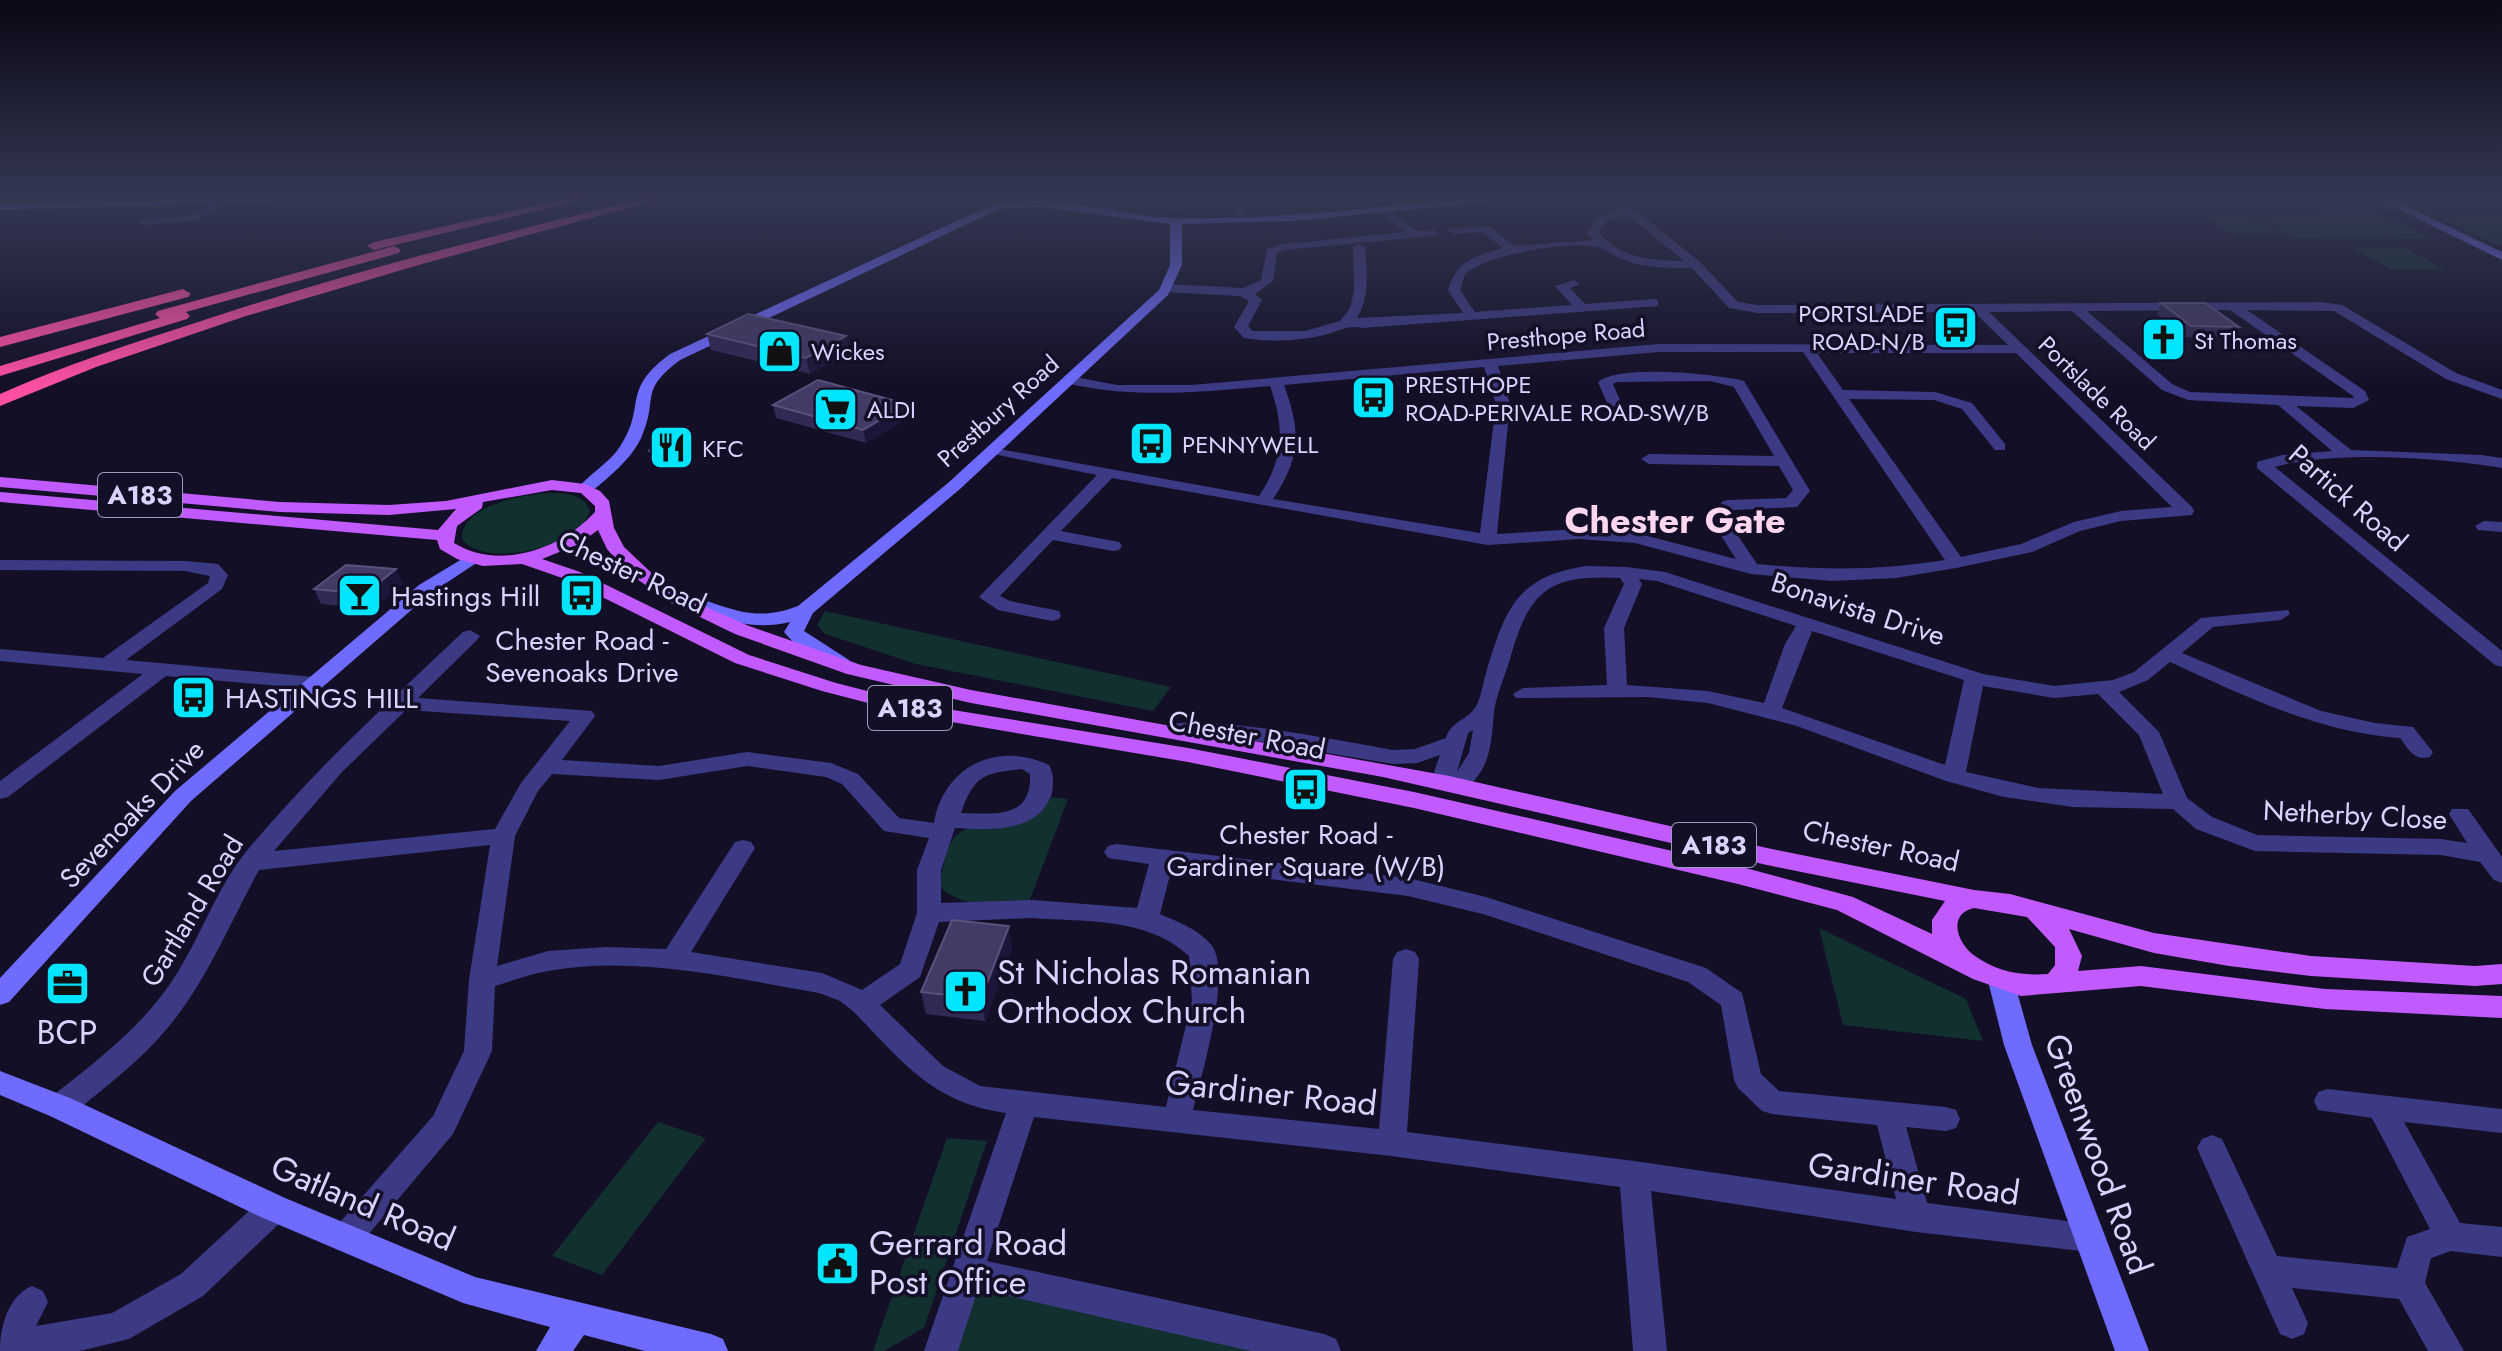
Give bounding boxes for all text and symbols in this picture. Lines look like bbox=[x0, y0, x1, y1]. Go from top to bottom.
place label: PORTSLADE ROAD-N/B bbox=[1798, 296, 1925, 359]
bus stop icon: PORTSLADE ROAD-N/B bbox=[1932, 303, 1980, 351]
street label: Presthope Road bbox=[1485, 311, 1647, 359]
church icon: St Thomas bbox=[2139, 316, 2187, 364]
place label: St Thomas bbox=[2194, 323, 2297, 358]
shop icon: Wickes bbox=[756, 327, 804, 375]
street label: Portslade Road bbox=[2030, 328, 2164, 458]
place label: Wickes bbox=[811, 334, 885, 369]
street label: Prestbury Road bbox=[929, 347, 1067, 475]
place label: PRESTHOPE ROAD-PERIVALE ROAD-SW/B bbox=[1405, 367, 1709, 430]
bus stop icon: PRESTHOPE ROAD-PERIVALE ROAD-SW/B bbox=[1350, 374, 1398, 422]
supermarket icon: ALDI bbox=[812, 385, 860, 433]
place label: ALDI bbox=[867, 392, 916, 427]
bus stop icon: PENNYWELL bbox=[1127, 420, 1175, 468]
restaurant icon: KFC bbox=[647, 424, 695, 472]
place label: PENNYWELL bbox=[1182, 427, 1318, 462]
place label: KFC bbox=[702, 431, 744, 466]
street label: Partick Road bbox=[2279, 435, 2417, 561]
road number: A183 bbox=[98, 473, 182, 517]
district label: Chester Gate bbox=[1564, 494, 1786, 546]
street label: Chester Road bbox=[551, 520, 713, 624]
street label: Bonavista Drive bbox=[1766, 562, 1950, 656]
bar icon: Hastings Hill bbox=[336, 572, 384, 620]
bus stop icon: Chester Road - Sevenoaks Drive bbox=[558, 572, 606, 620]
place label: Hastings Hill bbox=[391, 576, 540, 617]
place label: Chester Road - Sevenoaks Drive bbox=[485, 620, 679, 693]
bus stop icon: HASTINGS HILL bbox=[170, 674, 218, 722]
place label: HASTINGS HILL bbox=[225, 678, 418, 719]
road number: A183 bbox=[868, 686, 952, 730]
street label: Chester Road bbox=[1165, 700, 1329, 770]
street label: Sevenoaks Drive bbox=[50, 730, 214, 898]
bus stop icon: Chester Road - Gardiner Square (W/B) bbox=[1282, 766, 1330, 814]
street label: Netherby Close bbox=[2262, 790, 2448, 840]
street label: Chester Road bbox=[1799, 809, 1963, 883]
place label: Chester Road - Gardiner Square (W/B) bbox=[1167, 814, 1445, 887]
road number: A183 bbox=[1672, 823, 1756, 867]
street label: Gartland Road bbox=[130, 827, 254, 995]
place label: St Nicholas Romanian Orthodox Church bbox=[997, 948, 1311, 1036]
office icon: BCP bbox=[43, 960, 91, 1008]
church icon: St Nicholas Romanian Orthodox Church bbox=[942, 968, 990, 1016]
place label: BCP bbox=[37, 1008, 97, 1057]
street label: Greenwood Road bbox=[2032, 1027, 2164, 1281]
street label: Gardiner Road bbox=[1162, 1057, 1380, 1129]
street label: Gardiner Road bbox=[1805, 1140, 2023, 1218]
street label: Gatland Road bbox=[263, 1142, 463, 1264]
place label: Gerrard Road Post Office bbox=[869, 1219, 1067, 1307]
public building icon: Gerrard Road Post Office bbox=[814, 1239, 862, 1287]

